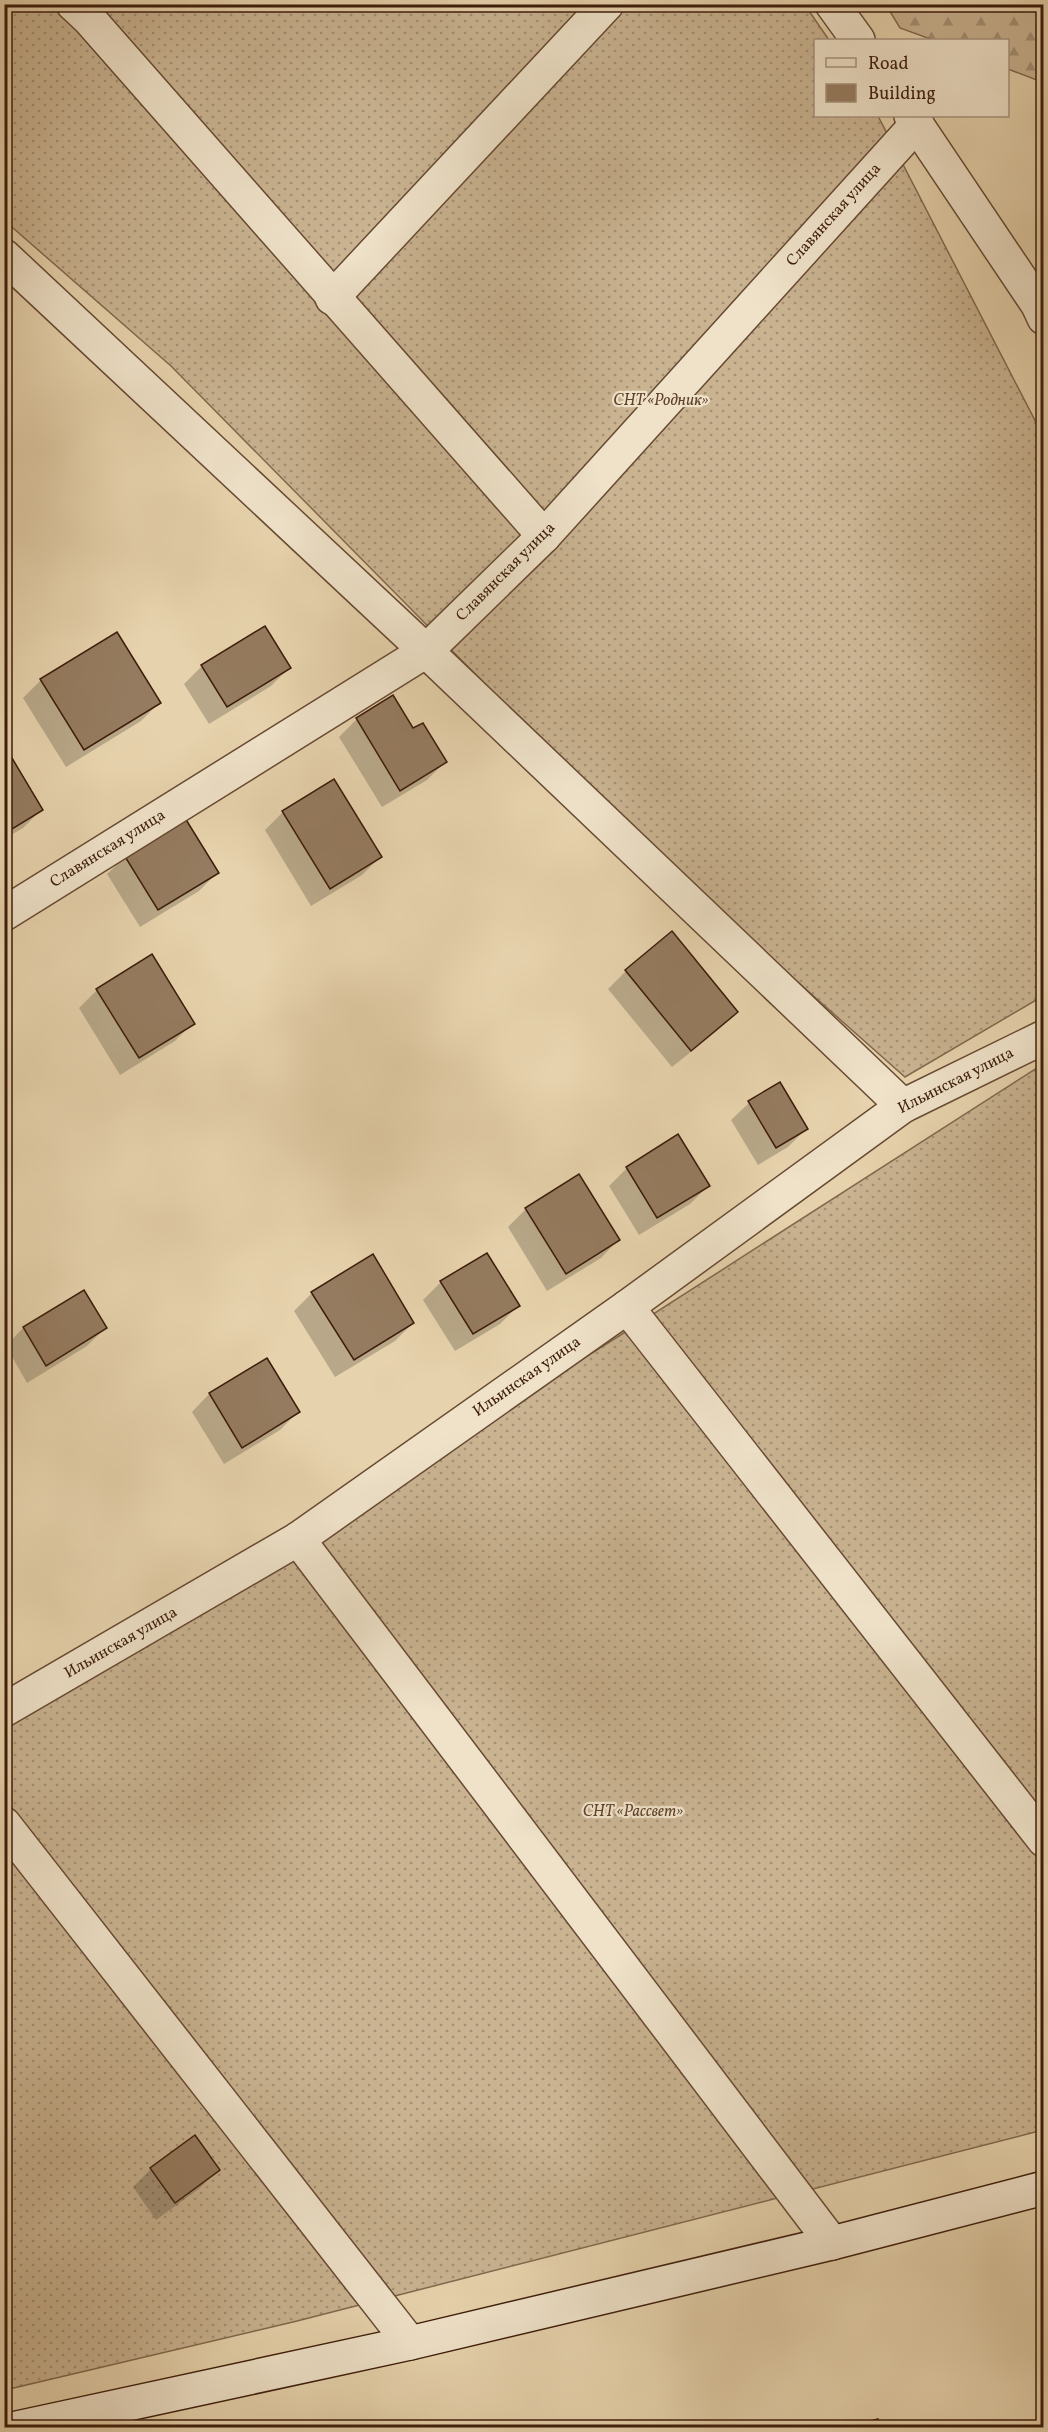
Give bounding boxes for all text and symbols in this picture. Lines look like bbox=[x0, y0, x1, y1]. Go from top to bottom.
legend bbox=[814, 39, 1009, 117]
text: Road bbox=[868, 52, 909, 77]
text: Building bbox=[868, 82, 936, 107]
street label: Славянская улица bbox=[782, 158, 887, 272]
park label: СНТ «Родник» bbox=[613, 390, 709, 412]
street label: Славянская улица bbox=[451, 517, 561, 627]
street label: Славянская улица bbox=[46, 805, 170, 893]
street label: Ильинская улица bbox=[894, 1042, 1018, 1120]
street label: Ильинская улица bbox=[469, 1331, 585, 1423]
street label: Ильинская улица bbox=[60, 1602, 182, 1684]
park label: СНТ «Рассвет» bbox=[583, 1801, 683, 1823]

